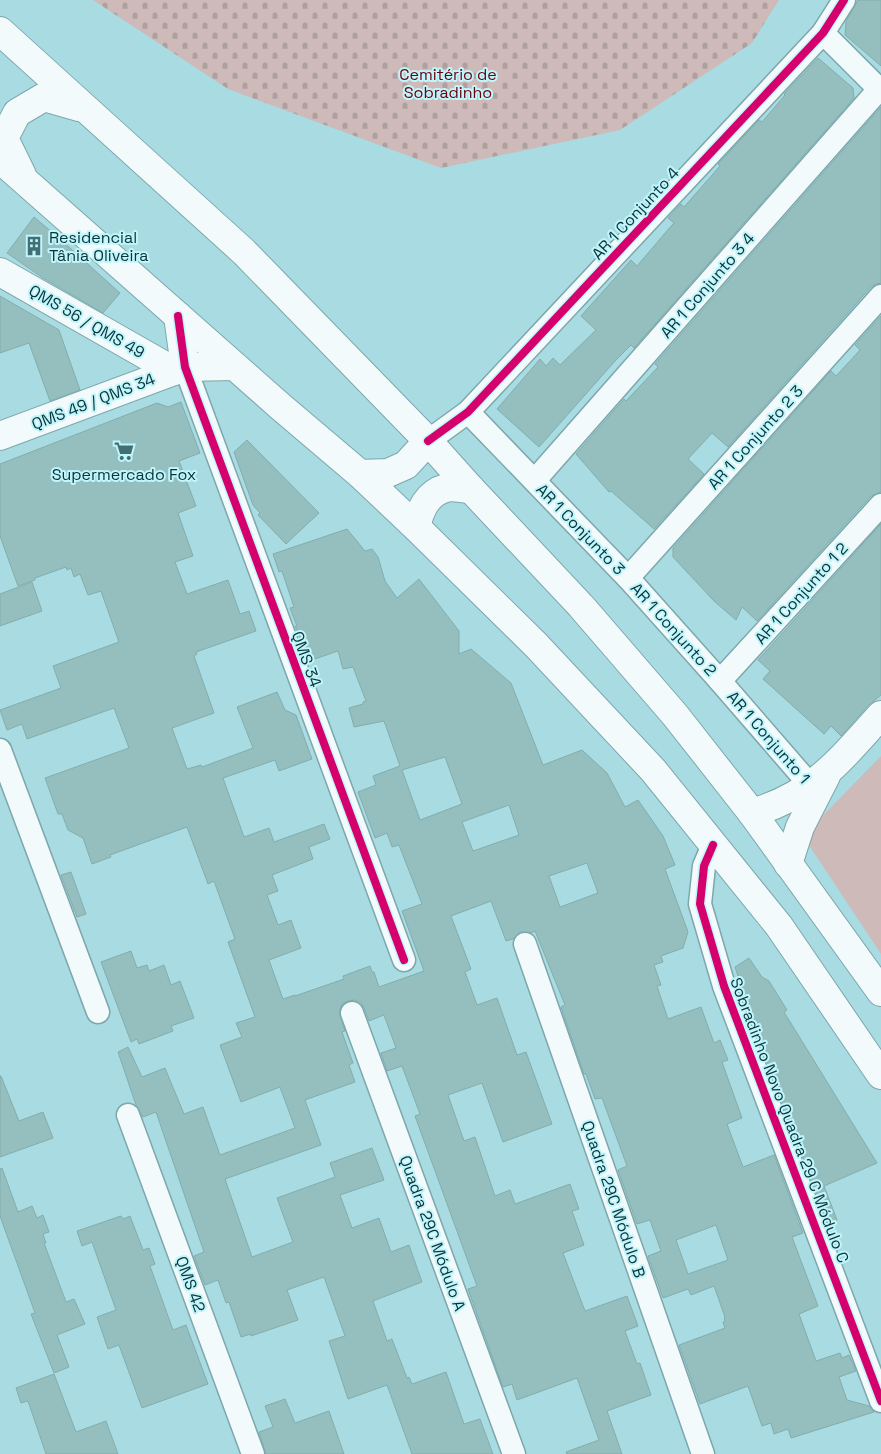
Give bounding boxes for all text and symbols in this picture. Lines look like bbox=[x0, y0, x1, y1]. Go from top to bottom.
park label: Cemitério de Sobradinho bbox=[399, 64, 497, 103]
street label: AR 1 Conjunto 4 bbox=[587, 162, 684, 264]
place label: Residencial Tânia Oliveira bbox=[49, 227, 148, 266]
street label: AR 1 Conjunto 3 4 bbox=[656, 228, 759, 342]
building icon: Residencial Tânia Oliveira bbox=[23, 235, 45, 257]
street label: QMS 56 / QMS 49 bbox=[25, 280, 148, 363]
street label: QMS 49 / QMS 34 bbox=[28, 368, 158, 435]
street label: AR 1 Conjunto 2 3 bbox=[703, 381, 808, 494]
supermarket icon: Supermercado Fox bbox=[113, 440, 135, 462]
place label: Supermercado Fox bbox=[52, 464, 196, 485]
street label: AR 1 Conjunto 3 bbox=[532, 479, 630, 579]
street label: AR 1 Conjunto 1 2 bbox=[750, 538, 853, 649]
street label: AR 1 Conjunto 2 bbox=[626, 578, 721, 681]
street label: QMS 34 bbox=[287, 628, 326, 690]
street label: AR 1 Conjunto 1 bbox=[723, 687, 815, 788]
street label: Sobradinho Novo Quadra 29 C Módulo C bbox=[725, 975, 854, 1266]
street label: Quadra 29C Módulo B bbox=[577, 1118, 650, 1281]
street label: Quadra 29C Módulo A bbox=[395, 1152, 470, 1314]
street label: QMS 42 bbox=[171, 1253, 210, 1315]

